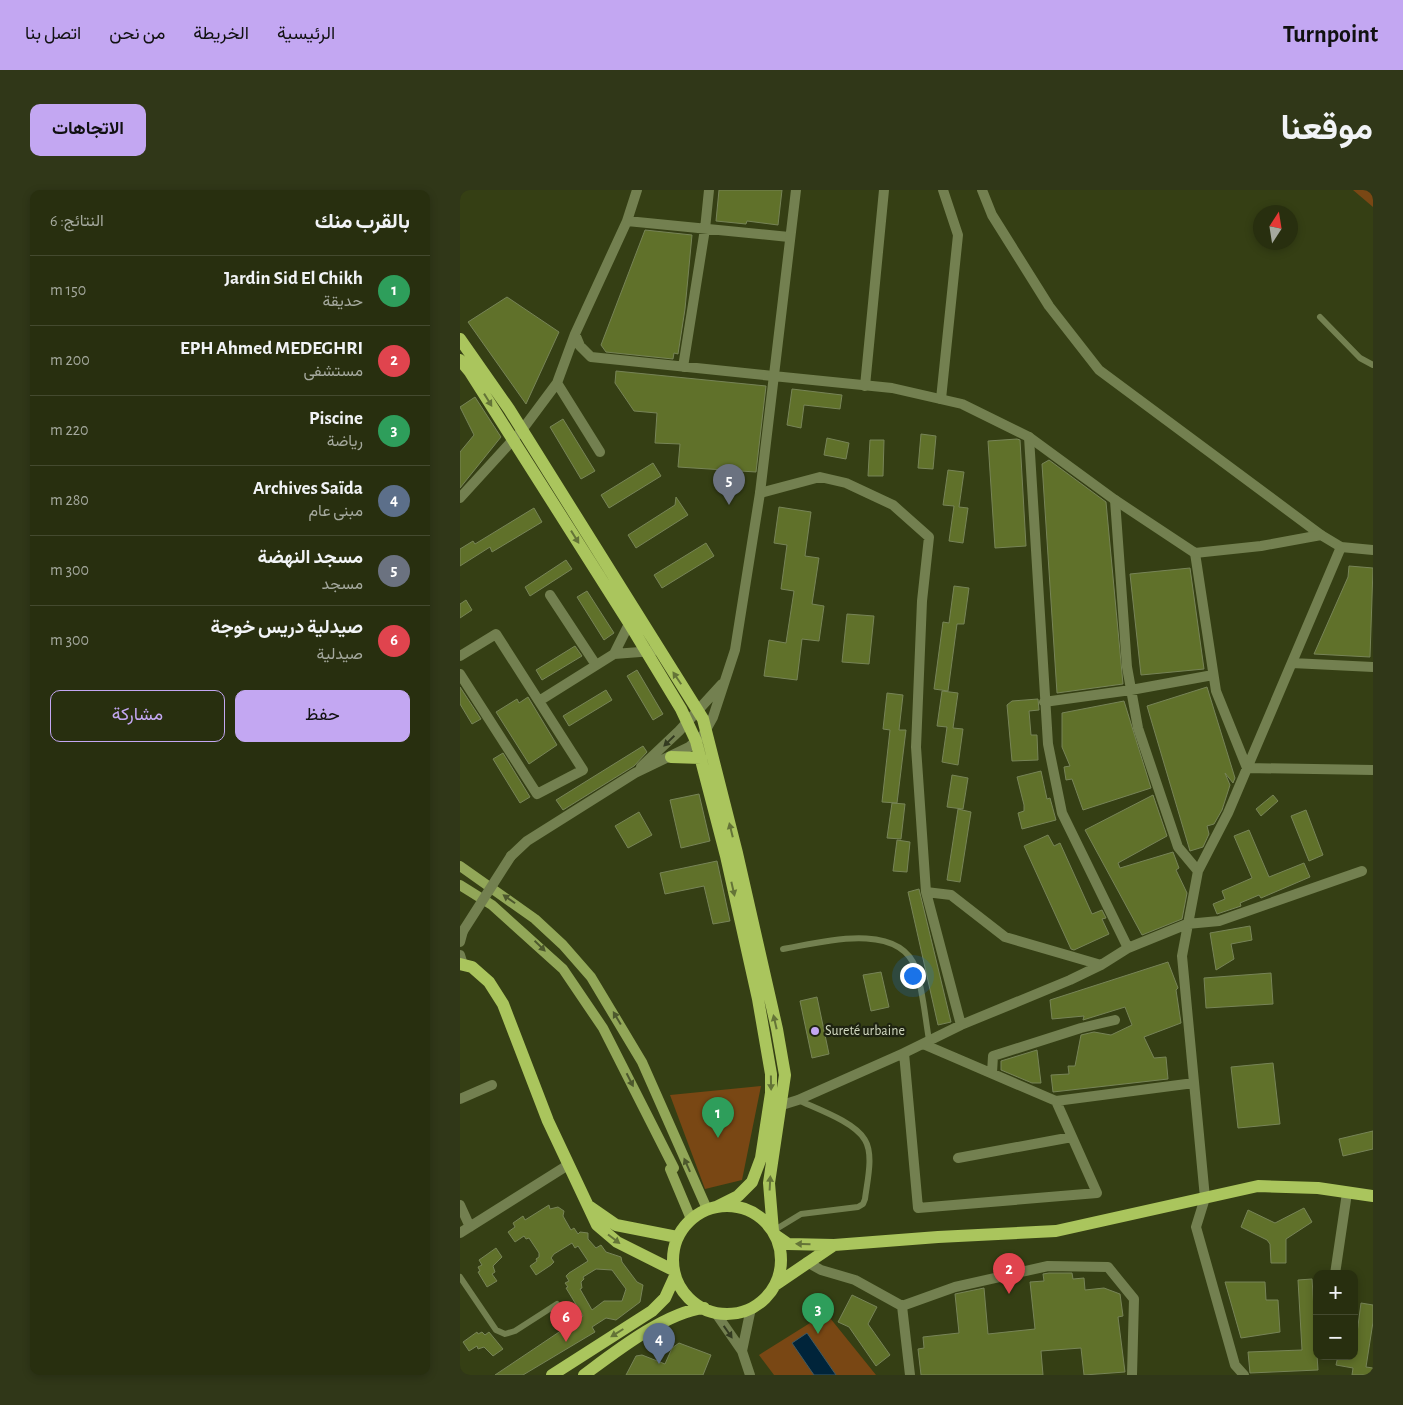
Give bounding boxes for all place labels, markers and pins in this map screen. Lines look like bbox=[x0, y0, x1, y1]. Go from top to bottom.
pin: 5 bbox=[713, 464, 745, 505]
place label: Sureté urbaine bbox=[825, 1024, 905, 1038]
marker: Sureté urbaine bbox=[809, 1025, 821, 1037]
pin: 1 bbox=[702, 1097, 734, 1138]
pin: 2 bbox=[993, 1253, 1025, 1294]
pin: 3 bbox=[802, 1293, 834, 1334]
pin: 6 bbox=[550, 1301, 582, 1342]
pin: 4 bbox=[643, 1323, 675, 1364]

